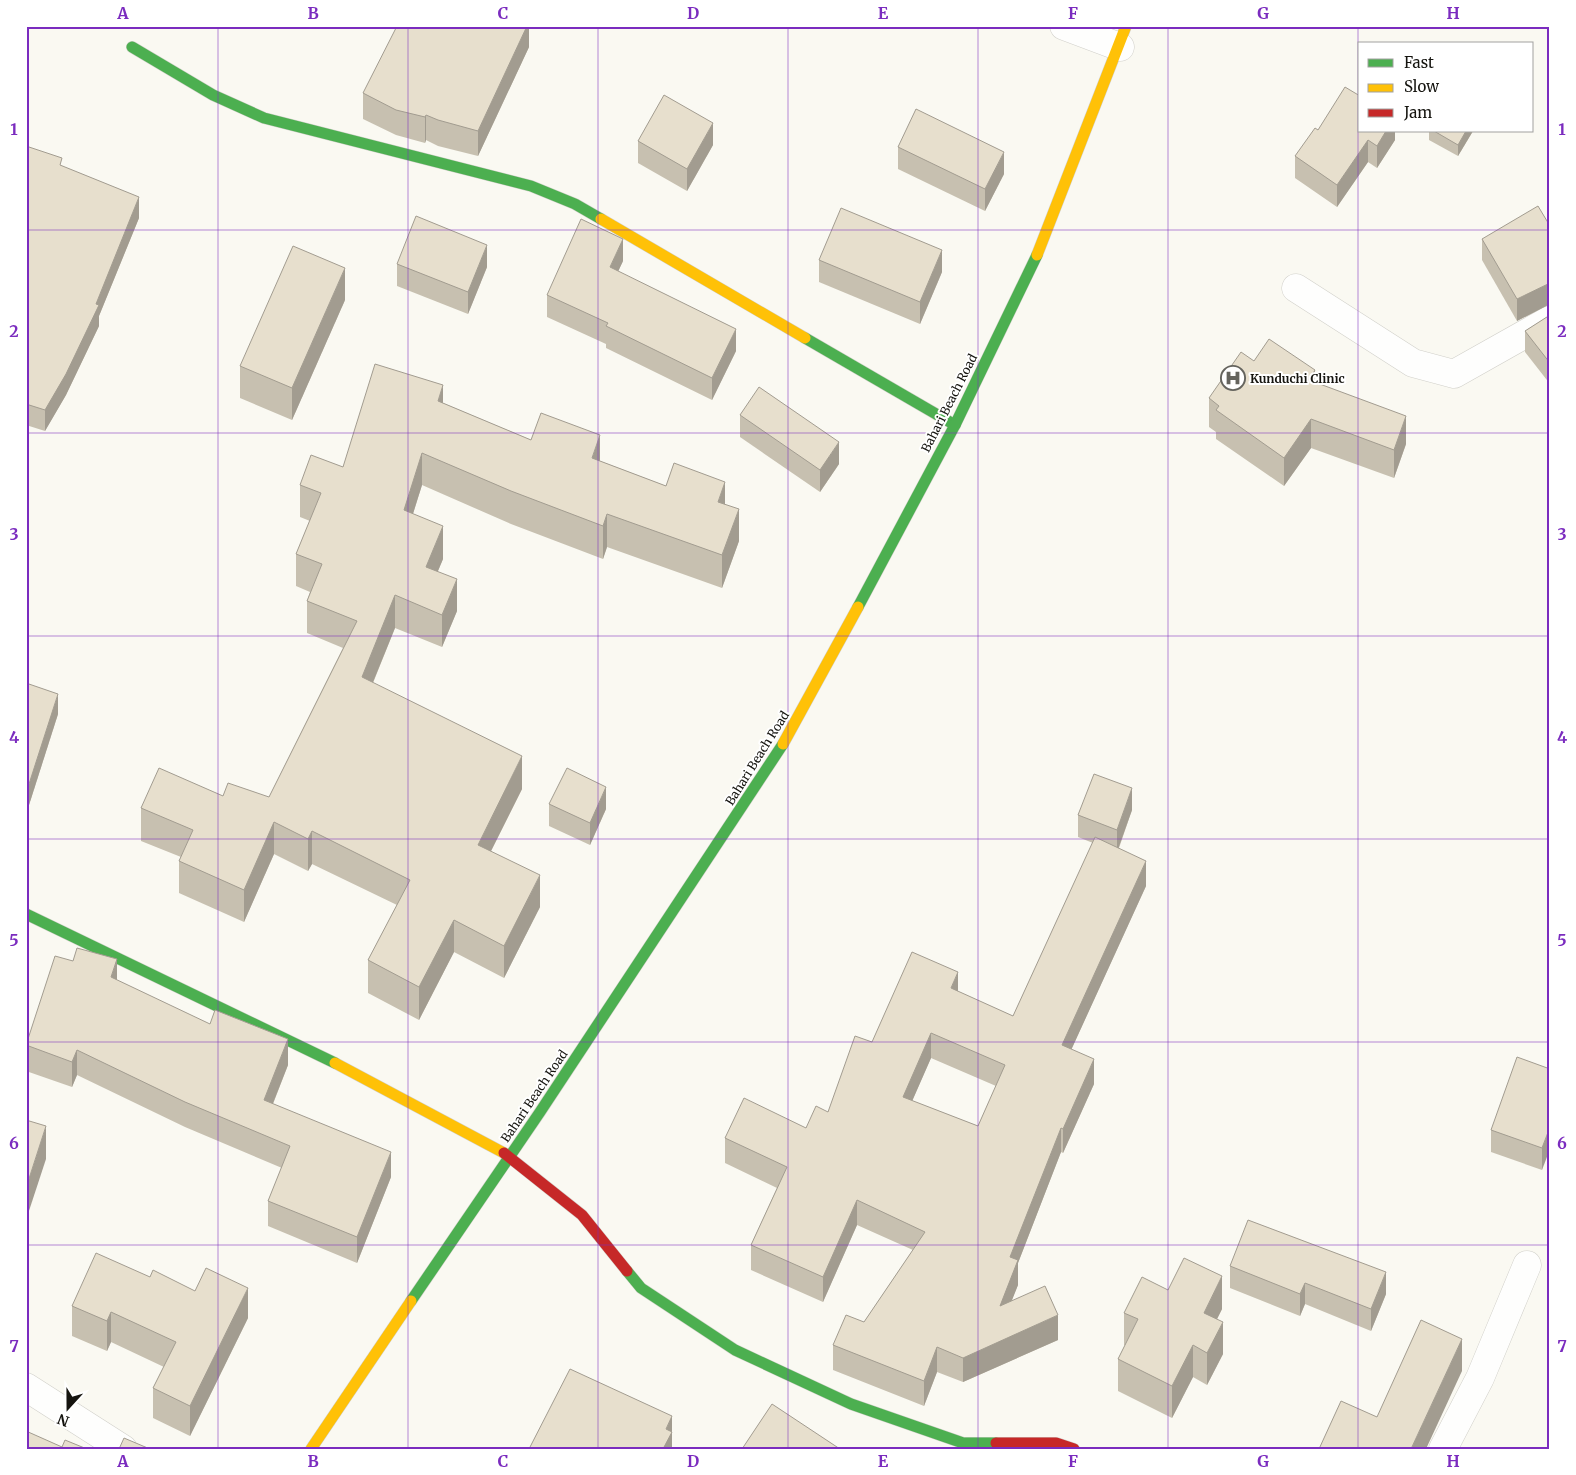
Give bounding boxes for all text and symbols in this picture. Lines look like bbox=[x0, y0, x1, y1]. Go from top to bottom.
text: A bbox=[116, 3, 129, 23]
text: B bbox=[307, 3, 319, 23]
text: C bbox=[498, 3, 508, 23]
text: D bbox=[687, 3, 699, 23]
text: E bbox=[878, 3, 889, 23]
text: F bbox=[1068, 3, 1078, 23]
text: G bbox=[1257, 3, 1269, 23]
text: H bbox=[1446, 3, 1460, 23]
legend bbox=[1358, 42, 1534, 132]
text: Fast bbox=[1404, 53, 1434, 72]
text: Slow bbox=[1404, 77, 1439, 96]
text: Jam bbox=[1403, 103, 1432, 122]
text: 1 bbox=[10, 119, 18, 139]
text: 1 bbox=[1558, 119, 1566, 139]
text: 2 bbox=[9, 321, 19, 341]
text: 2 bbox=[1557, 321, 1567, 341]
street label: Bahari Beach Road bbox=[918, 351, 980, 455]
hospital icon: Kunduchi Clinic bbox=[1220, 365, 1246, 391]
place label: Kunduchi Clinic bbox=[1250, 371, 1345, 386]
text: 3 bbox=[9, 524, 19, 544]
text: 3 bbox=[1557, 524, 1567, 544]
street label: Bahari Beach Road bbox=[722, 708, 792, 808]
text: 4 bbox=[9, 727, 19, 747]
text: 4 bbox=[1557, 727, 1567, 747]
text: 5 bbox=[9, 930, 19, 950]
text: 5 bbox=[1557, 930, 1567, 950]
street label: Bahari Beach Road bbox=[498, 1047, 570, 1145]
text: 6 bbox=[9, 1133, 19, 1153]
text: 6 bbox=[1557, 1133, 1567, 1153]
text: 7 bbox=[9, 1336, 19, 1356]
text: 7 bbox=[1557, 1336, 1567, 1356]
north arrow bbox=[42, 1382, 92, 1432]
text: N bbox=[55, 1410, 72, 1431]
text: A bbox=[116, 1451, 129, 1471]
text: B bbox=[307, 1451, 319, 1471]
text: C bbox=[498, 1451, 508, 1471]
text: D bbox=[687, 1451, 699, 1471]
text: E bbox=[878, 1451, 889, 1471]
text: F bbox=[1068, 1451, 1078, 1471]
text: G bbox=[1257, 1451, 1269, 1471]
text: H bbox=[1446, 1451, 1460, 1471]

